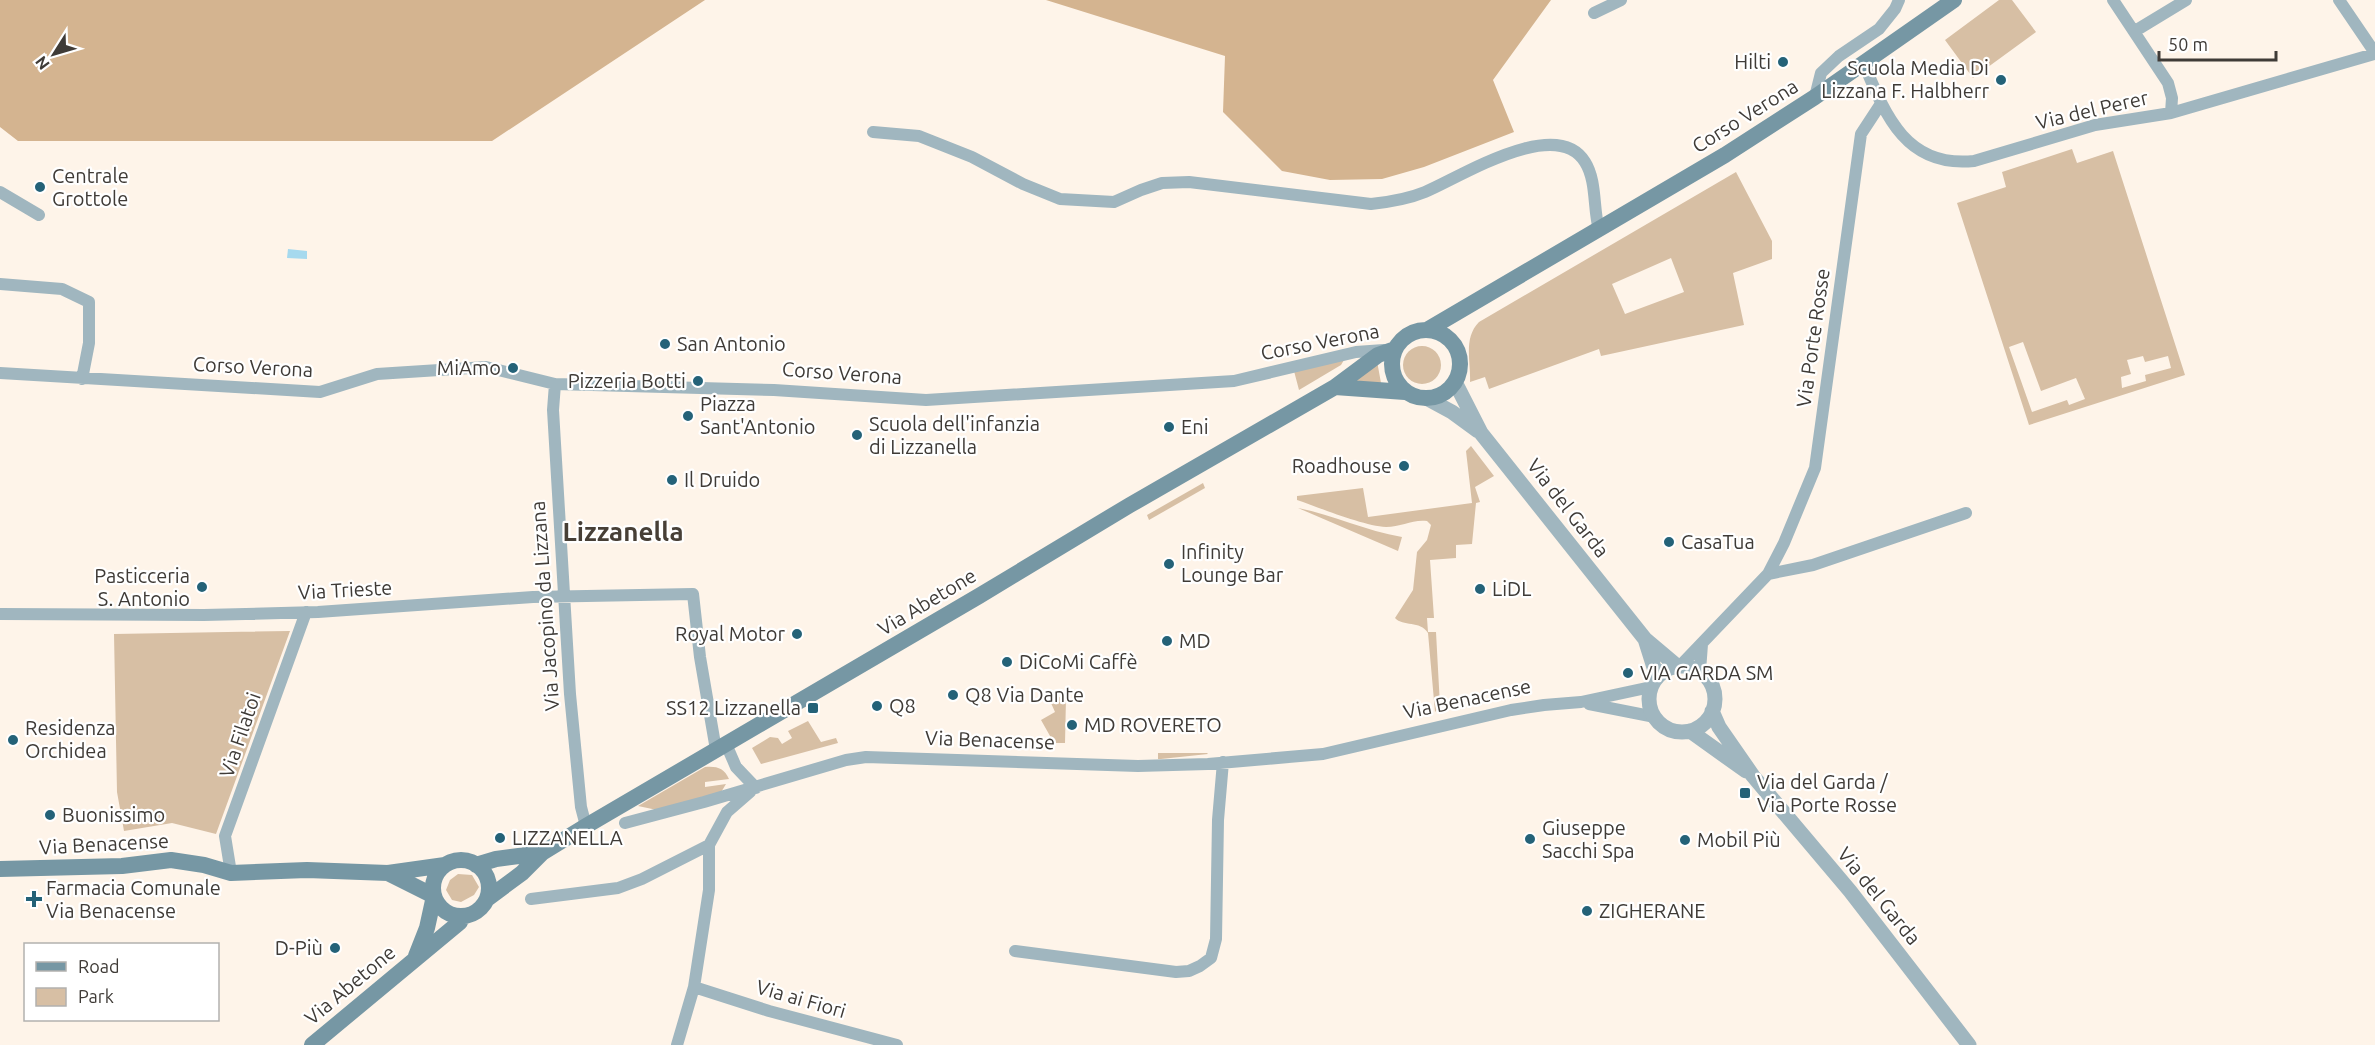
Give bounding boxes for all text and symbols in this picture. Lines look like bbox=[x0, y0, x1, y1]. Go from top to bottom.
north arrow bbox=[24, 24, 84, 84]
scale bar bbox=[2159, 24, 2276, 62]
text: 50 m bbox=[2168, 34, 2208, 54]
place label: Hilti bbox=[1734, 50, 1771, 73]
text: N bbox=[31, 53, 53, 73]
marker: Hilti bbox=[1776, 55, 1790, 69]
place label: Scuola Media Di Lizzana F. Halbherr bbox=[1821, 56, 1989, 102]
marker: Scuola Media Di Lizzana F. Halbherr bbox=[1994, 73, 2008, 87]
street label: Corso Verona bbox=[1688, 74, 1802, 157]
street label: Via del Perer bbox=[2034, 85, 2151, 134]
place label: Centrale Grottole bbox=[52, 164, 129, 210]
marker: Centrale Grottole bbox=[33, 180, 47, 194]
street label: Via Porte Rosse bbox=[1791, 267, 1834, 409]
street label: Corso Verona bbox=[1259, 319, 1381, 364]
place label: San Antonio bbox=[677, 332, 786, 355]
marker: San Antonio bbox=[658, 337, 672, 351]
street label: Corso Verona bbox=[192, 352, 314, 381]
place label: MiAmo bbox=[437, 356, 501, 379]
street label: Corso Verona bbox=[781, 357, 903, 388]
marker: MiAmo bbox=[506, 361, 520, 375]
place label: Pizzeria Botti bbox=[568, 369, 686, 392]
marker: Pizzeria Botti bbox=[691, 374, 705, 388]
place label: Piazza Sant'Antonio bbox=[700, 392, 816, 438]
marker: Piazza Sant'Antonio bbox=[681, 409, 695, 423]
place label: Scuola dell'infanzia di Lizzanella bbox=[869, 412, 1040, 458]
place label: Eni bbox=[1181, 415, 1209, 438]
marker: Eni bbox=[1162, 420, 1176, 434]
marker: Scuola dell'infanzia di Lizzanella bbox=[850, 428, 864, 442]
place label: Roadhouse bbox=[1292, 454, 1392, 477]
street label: Via del Garda bbox=[1523, 454, 1614, 562]
marker: Roadhouse bbox=[1397, 459, 1411, 473]
place label: Il Druido bbox=[684, 468, 760, 491]
marker: Il Druido bbox=[665, 473, 679, 487]
street label: Via Jacopino da Lizzana bbox=[526, 500, 563, 712]
district label: Lizzanella bbox=[562, 517, 684, 546]
place label: CasaTua bbox=[1681, 530, 1755, 553]
marker: CasaTua bbox=[1662, 535, 1676, 549]
place label: Infinity Lounge Bar bbox=[1181, 540, 1284, 586]
marker: Infinity Lounge Bar bbox=[1162, 557, 1176, 571]
street label: Via Abetone bbox=[873, 563, 980, 640]
place label: Pasticceria S. Antonio bbox=[94, 564, 190, 610]
street label: Via Trieste bbox=[297, 576, 393, 603]
place label: LiDL bbox=[1492, 577, 1531, 600]
marker: Pasticceria S. Antonio bbox=[195, 580, 209, 594]
marker: LiDL bbox=[1473, 582, 1487, 596]
place label: Royal Motor bbox=[675, 622, 785, 645]
marker: Royal Motor bbox=[790, 627, 804, 641]
place label: MD bbox=[1179, 629, 1211, 652]
marker: MD bbox=[1160, 634, 1174, 648]
place label: DiCoMi Caffè bbox=[1019, 650, 1138, 673]
marker: DiCoMi Caffè bbox=[1000, 655, 1014, 669]
place label: VIA GARDA SM bbox=[1640, 661, 1774, 684]
marker: VIA GARDA SM bbox=[1621, 666, 1635, 680]
street label: Via Benacense bbox=[1401, 674, 1533, 723]
place label: Q8 Via Dante bbox=[965, 683, 1084, 706]
marker: Q8 Via Dante bbox=[946, 688, 960, 702]
street label: Via Filatoi bbox=[214, 689, 265, 780]
place label: Q8 bbox=[889, 694, 916, 717]
place label: SS12 Lizzanella bbox=[666, 696, 801, 719]
marker: Q8 bbox=[870, 699, 884, 713]
marker: SS12 Lizzanella bbox=[806, 701, 820, 715]
place label: MD ROVERETO bbox=[1084, 713, 1222, 736]
place label: Residenza Orchidea bbox=[25, 716, 116, 762]
marker: MD ROVERETO bbox=[1065, 718, 1079, 732]
street label: Via Benacense bbox=[925, 726, 1055, 753]
marker: Residenza Orchidea bbox=[6, 733, 20, 747]
place label: Via del Garda / Via Porte Rosse bbox=[1757, 770, 1897, 816]
marker: Via del Garda / Via Porte Rosse bbox=[1738, 786, 1752, 800]
place label: Buonissimo bbox=[62, 803, 165, 826]
marker: Buonissimo bbox=[43, 808, 57, 822]
place label: Giuseppe Sacchi Spa bbox=[1542, 816, 1635, 862]
place label: LIZZANELLA bbox=[512, 826, 623, 849]
place label: Mobil Più bbox=[1697, 828, 1781, 851]
street label: Via Benacense bbox=[39, 829, 169, 858]
marker: LIZZANELLA bbox=[493, 831, 507, 845]
marker: Giuseppe Sacchi Spa bbox=[1523, 832, 1537, 846]
marker: Mobil Più bbox=[1678, 833, 1692, 847]
street label: Via del Garda bbox=[1833, 842, 1926, 949]
place label: Farmacia Comunale Via Benacense bbox=[46, 876, 221, 922]
marker: Farmacia Comunale Via Benacense bbox=[27, 892, 41, 906]
place label: ZIGHERANE bbox=[1599, 899, 1705, 922]
marker: ZIGHERANE bbox=[1580, 904, 1594, 918]
place label: D-Più bbox=[275, 936, 323, 959]
street label: Via Abetone bbox=[300, 940, 400, 1029]
marker: D-Più bbox=[328, 941, 342, 955]
legend bbox=[24, 943, 219, 1021]
text: Road bbox=[78, 956, 120, 976]
street label: Via ai Fiori bbox=[754, 975, 849, 1022]
text: Park bbox=[78, 986, 114, 1006]

